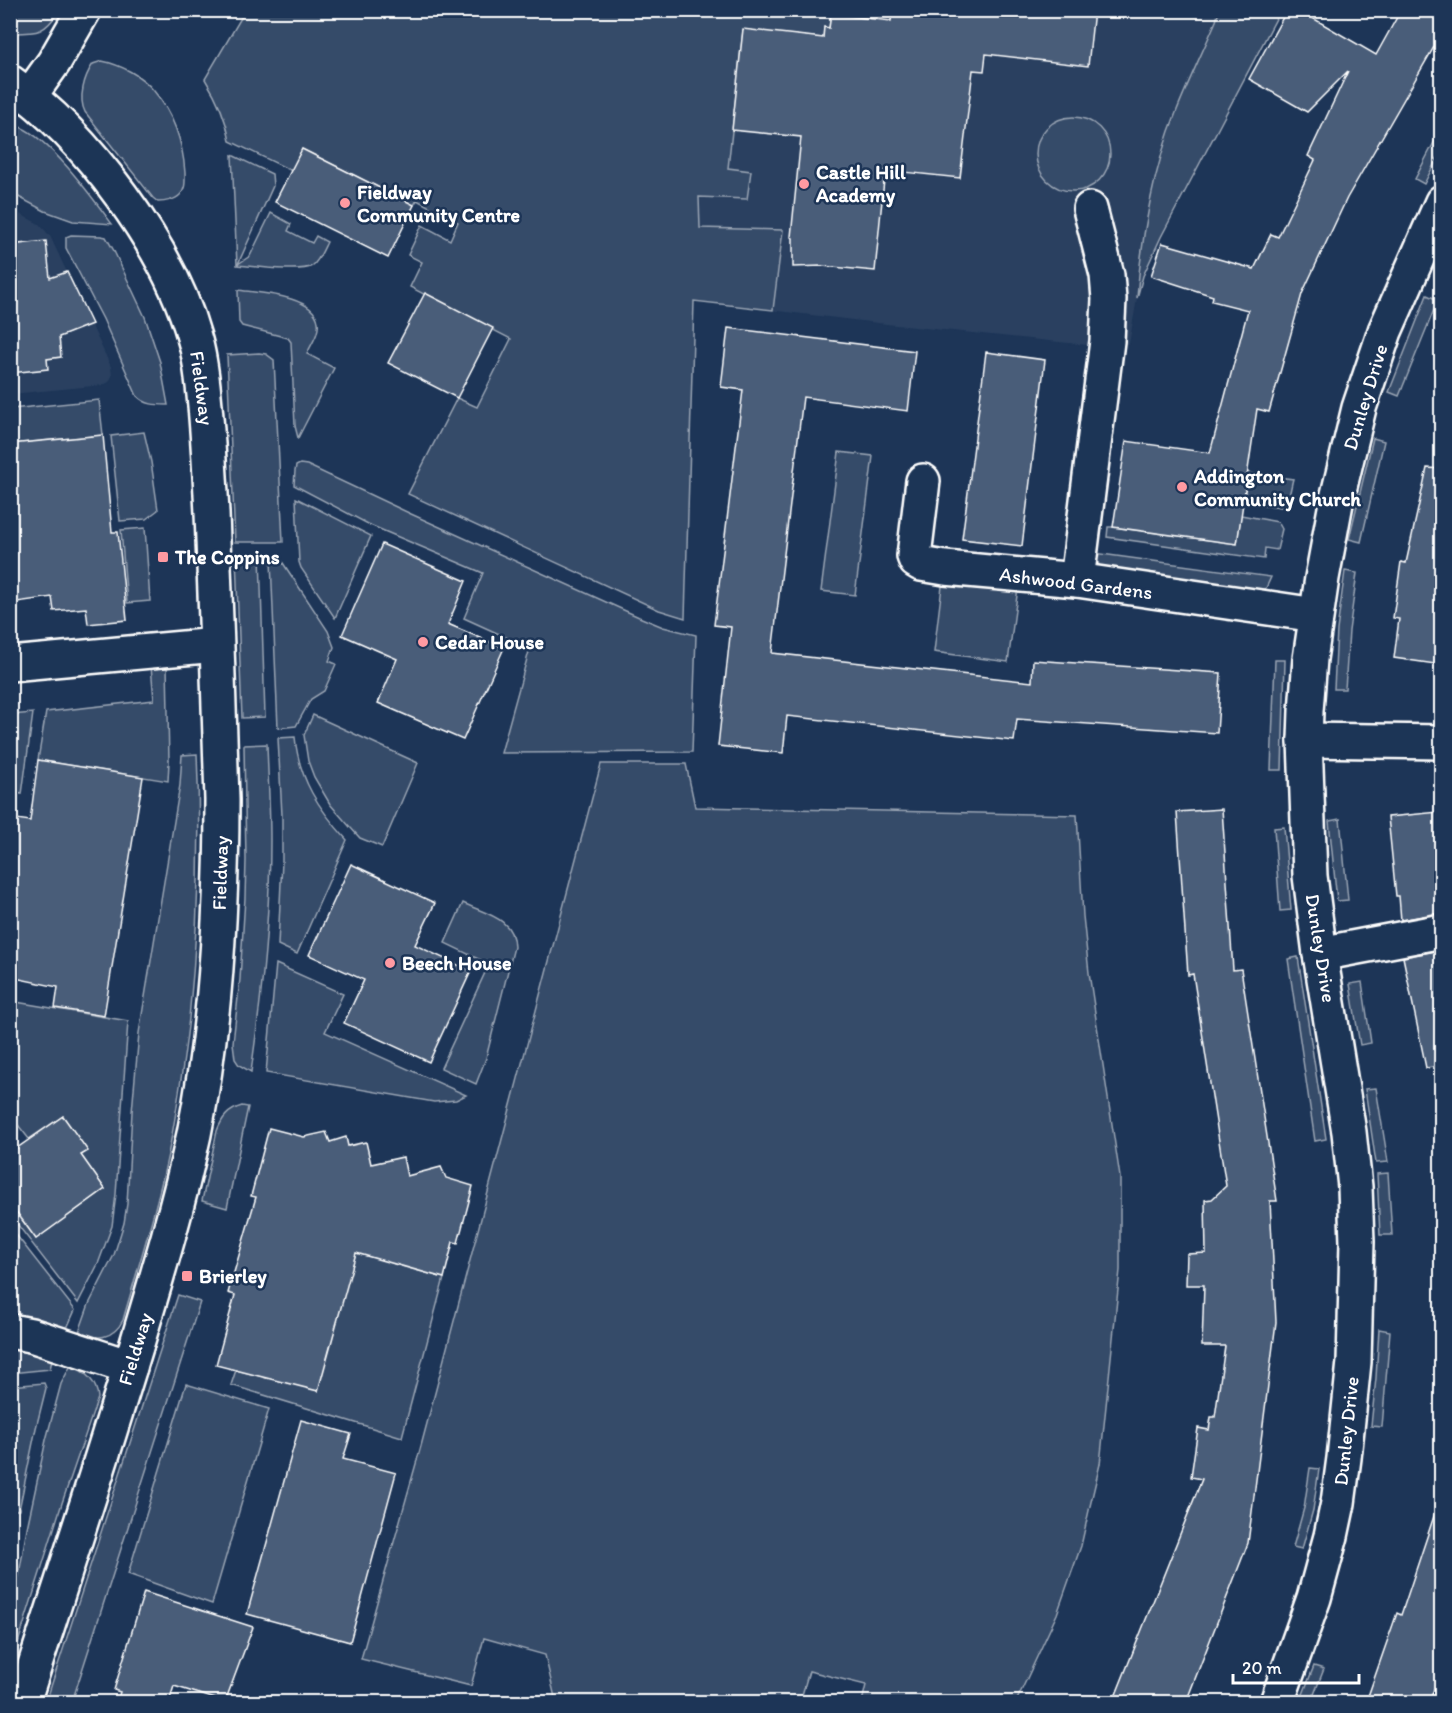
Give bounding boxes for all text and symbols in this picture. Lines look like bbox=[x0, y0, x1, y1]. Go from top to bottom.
place label: Castle Hill Academy bbox=[815, 160, 906, 208]
marker: Castle Hill Academy bbox=[797, 177, 811, 191]
place label: Fieldway Community Centre bbox=[357, 180, 521, 228]
marker: Fieldway Community Centre bbox=[338, 196, 352, 210]
street label: Dunley Drive bbox=[1337, 341, 1393, 453]
street label: Fieldway bbox=[185, 349, 219, 427]
place label: Addington Community Church bbox=[1193, 464, 1361, 512]
marker: Addington Community Church bbox=[1175, 480, 1189, 494]
place label: The Coppins bbox=[174, 545, 280, 570]
marker: The Coppins bbox=[156, 550, 170, 564]
street label: Ashwood Gardens bbox=[998, 562, 1154, 604]
place label: Cedar House bbox=[435, 630, 544, 654]
marker: Cedar House bbox=[416, 635, 430, 649]
street label: Fieldway bbox=[207, 835, 233, 911]
street label: Dunley Drive bbox=[1301, 892, 1341, 1004]
place label: Beech House bbox=[402, 951, 512, 975]
marker: Beech House bbox=[383, 956, 397, 970]
place label: Brierley bbox=[199, 1264, 267, 1289]
marker: Brierley bbox=[180, 1269, 194, 1283]
street label: Fieldway bbox=[113, 1309, 158, 1388]
street label: Dunley Drive bbox=[1328, 1375, 1364, 1487]
scale bar bbox=[1233, 1647, 1359, 1685]
text: 20 m bbox=[1242, 1657, 1282, 1679]

